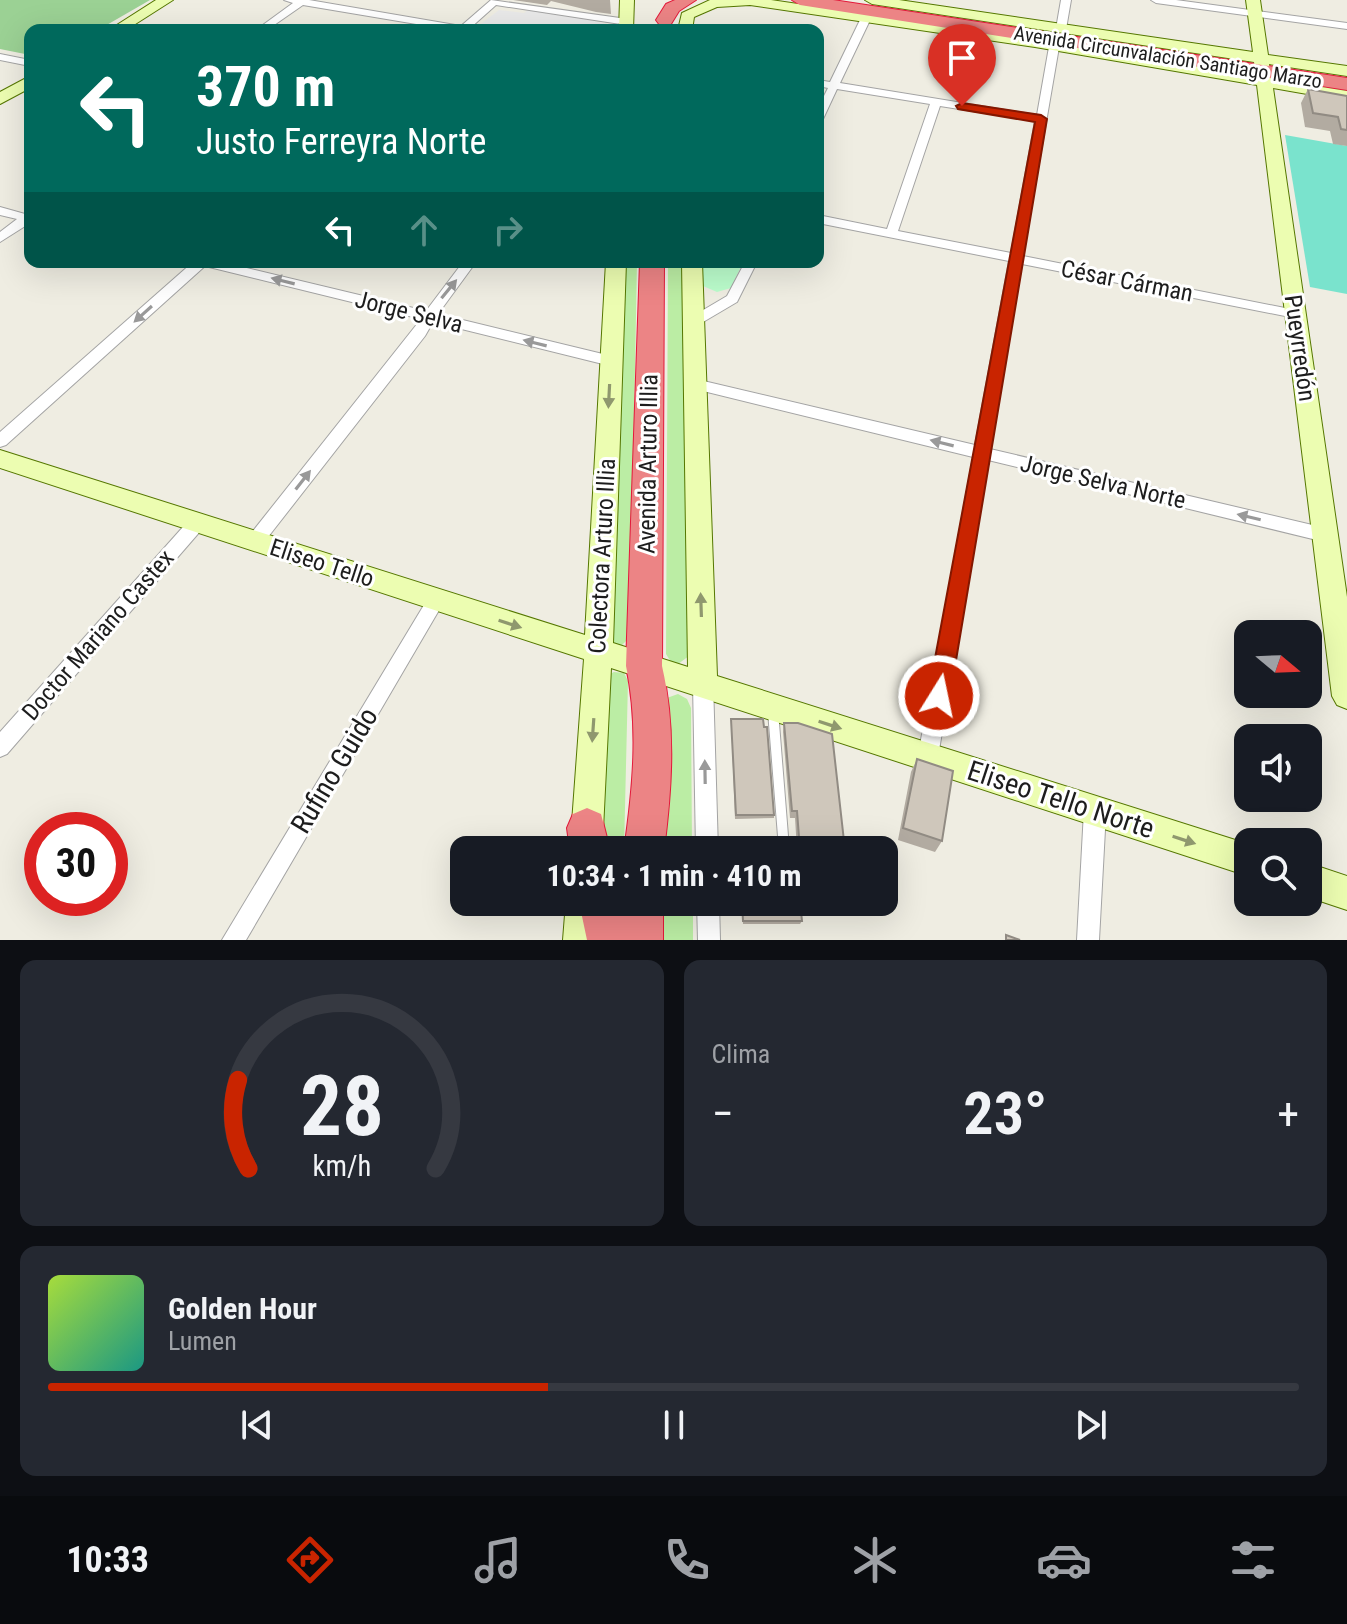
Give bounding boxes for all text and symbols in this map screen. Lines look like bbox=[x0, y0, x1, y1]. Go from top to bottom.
street label: Avenida Circunvalación Santiago Marzo bbox=[1012, 21, 1324, 93]
pin bbox=[928, 24, 996, 106]
icon: arrive bbox=[940, 36, 984, 80]
text: 370 m bbox=[196, 54, 335, 120]
icon: left bbox=[64, 56, 168, 160]
text: Justo Ferreyra Norte bbox=[196, 121, 486, 163]
icon: left bbox=[318, 208, 362, 252]
icon: ahead bbox=[402, 208, 446, 252]
icon: right bbox=[486, 208, 530, 252]
street label: César Cárman bbox=[1059, 254, 1195, 308]
one-way arrow bbox=[270, 274, 295, 286]
one-way arrow bbox=[440, 279, 457, 299]
street label: Jorge Selva bbox=[352, 285, 466, 339]
street label: Pueyrredón bbox=[1279, 293, 1321, 403]
one-way arrow bbox=[133, 305, 153, 322]
one-way arrow bbox=[523, 336, 548, 348]
street label: Avenida Arturo Illia bbox=[632, 374, 664, 554]
one-way arrow bbox=[603, 384, 616, 409]
one-way arrow bbox=[929, 436, 954, 449]
street label: Jorge Selva Norte bbox=[1018, 449, 1188, 515]
street label: Colectora Arturo Illia bbox=[583, 458, 621, 654]
one-way arrow bbox=[294, 470, 311, 490]
one-way arrow bbox=[1236, 510, 1261, 522]
street label: Eliseo Tello bbox=[266, 533, 378, 593]
street label: Doctor Mariano Castex bbox=[16, 544, 180, 726]
one-way arrow bbox=[695, 592, 707, 617]
one-way arrow bbox=[498, 618, 522, 630]
north arrow bbox=[1234, 620, 1322, 708]
map controls bbox=[1234, 620, 1322, 916]
position arrow bbox=[897, 654, 981, 738]
street label: Rufino Guido bbox=[284, 701, 385, 839]
one-way arrow bbox=[586, 718, 599, 743]
one-way arrow bbox=[819, 719, 843, 731]
button: sound bbox=[1234, 724, 1322, 812]
street label: Eliseo Tello Norte bbox=[963, 754, 1158, 845]
one-way arrow bbox=[699, 759, 711, 784]
speed limit sign: 30 bbox=[24, 812, 128, 916]
button: search bbox=[1234, 828, 1322, 916]
one-way arrow bbox=[1173, 834, 1197, 846]
text: 10:34 · 1 min · 410 m bbox=[547, 858, 801, 893]
text: Clima bbox=[712, 1039, 770, 1069]
text: 28 bbox=[300, 1058, 384, 1155]
text: 23° bbox=[963, 1078, 1047, 1149]
text: − bbox=[712, 1088, 734, 1140]
text: + bbox=[1277, 1088, 1299, 1140]
text: km/h bbox=[312, 1149, 371, 1183]
text: Golden Hour bbox=[168, 1291, 317, 1326]
text: Lumen bbox=[168, 1326, 237, 1356]
icon: previous bbox=[235, 1403, 279, 1447]
icon: pause bbox=[652, 1403, 696, 1447]
icon: next bbox=[1069, 1403, 1113, 1447]
icon: directions bbox=[282, 1532, 338, 1588]
icon: music bbox=[470, 1532, 526, 1588]
icon: phone bbox=[659, 1532, 715, 1588]
icon: climate bbox=[847, 1532, 903, 1588]
icon: car bbox=[1036, 1532, 1092, 1588]
icon: filters bbox=[1225, 1532, 1281, 1588]
text: 10:33 bbox=[66, 1539, 149, 1581]

